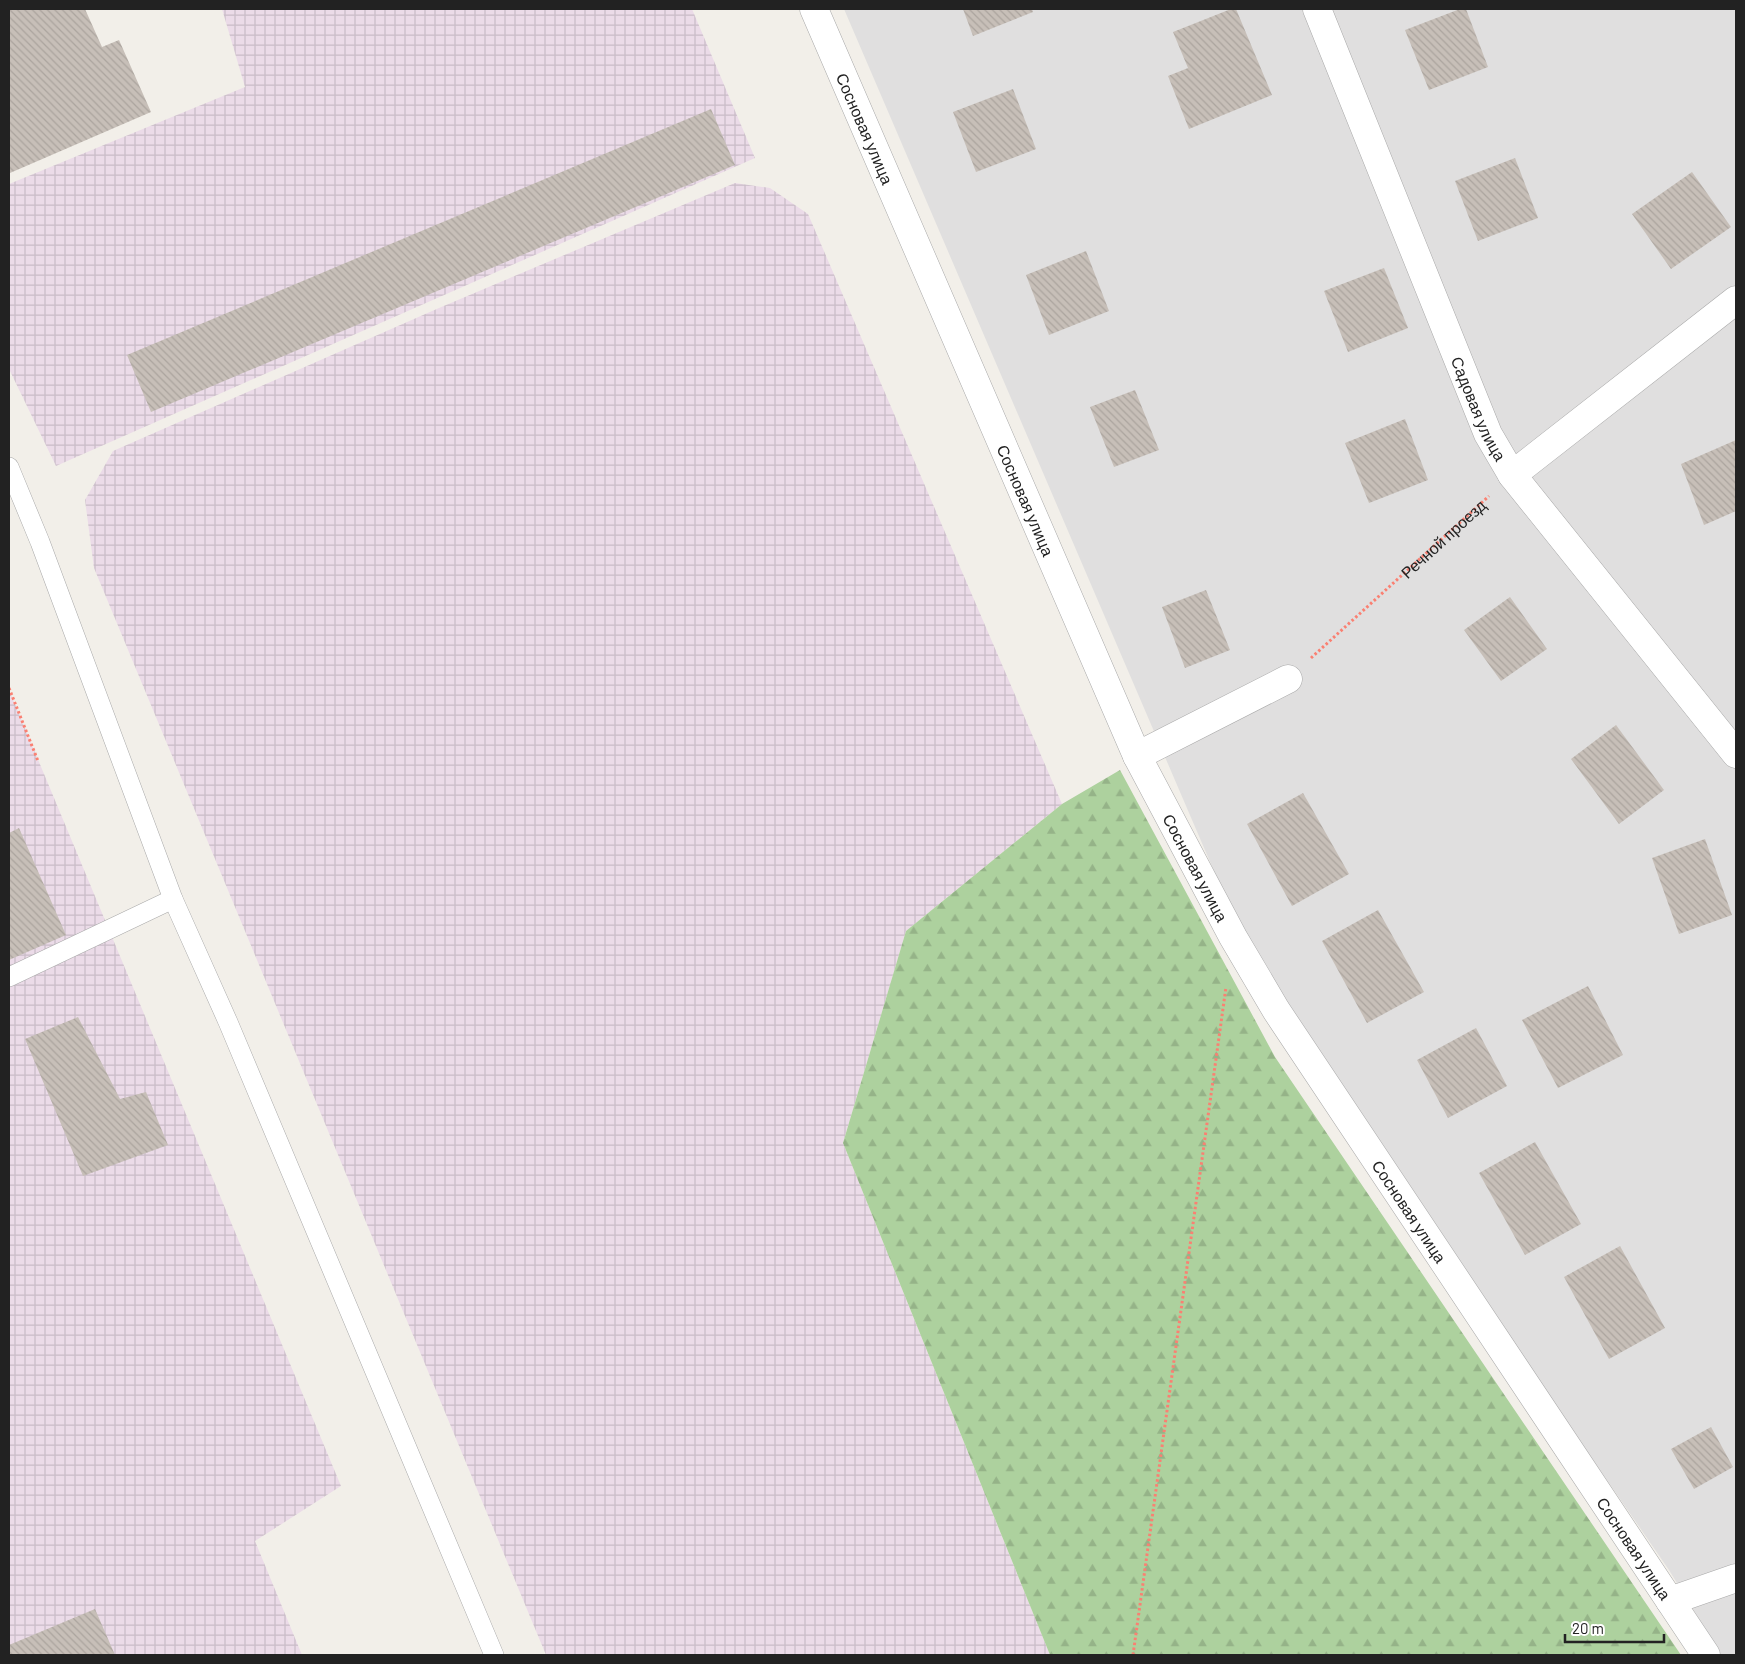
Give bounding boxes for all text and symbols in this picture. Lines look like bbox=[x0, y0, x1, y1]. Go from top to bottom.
street label: Сосновая улица bbox=[833, 70, 898, 187]
street label: Садовая улица bbox=[1448, 353, 1511, 464]
street label: Сосновая улица bbox=[994, 442, 1059, 559]
street label: Речной проезд bbox=[1396, 494, 1489, 582]
street label: Сосновая улица bbox=[1160, 810, 1233, 925]
street label: Сосновая улица bbox=[1369, 1156, 1451, 1266]
street label: Сосновая улица bbox=[1594, 1493, 1676, 1603]
scale bar bbox=[1565, 1612, 1664, 1644]
text: 20 m bbox=[1572, 1619, 1604, 1637]

